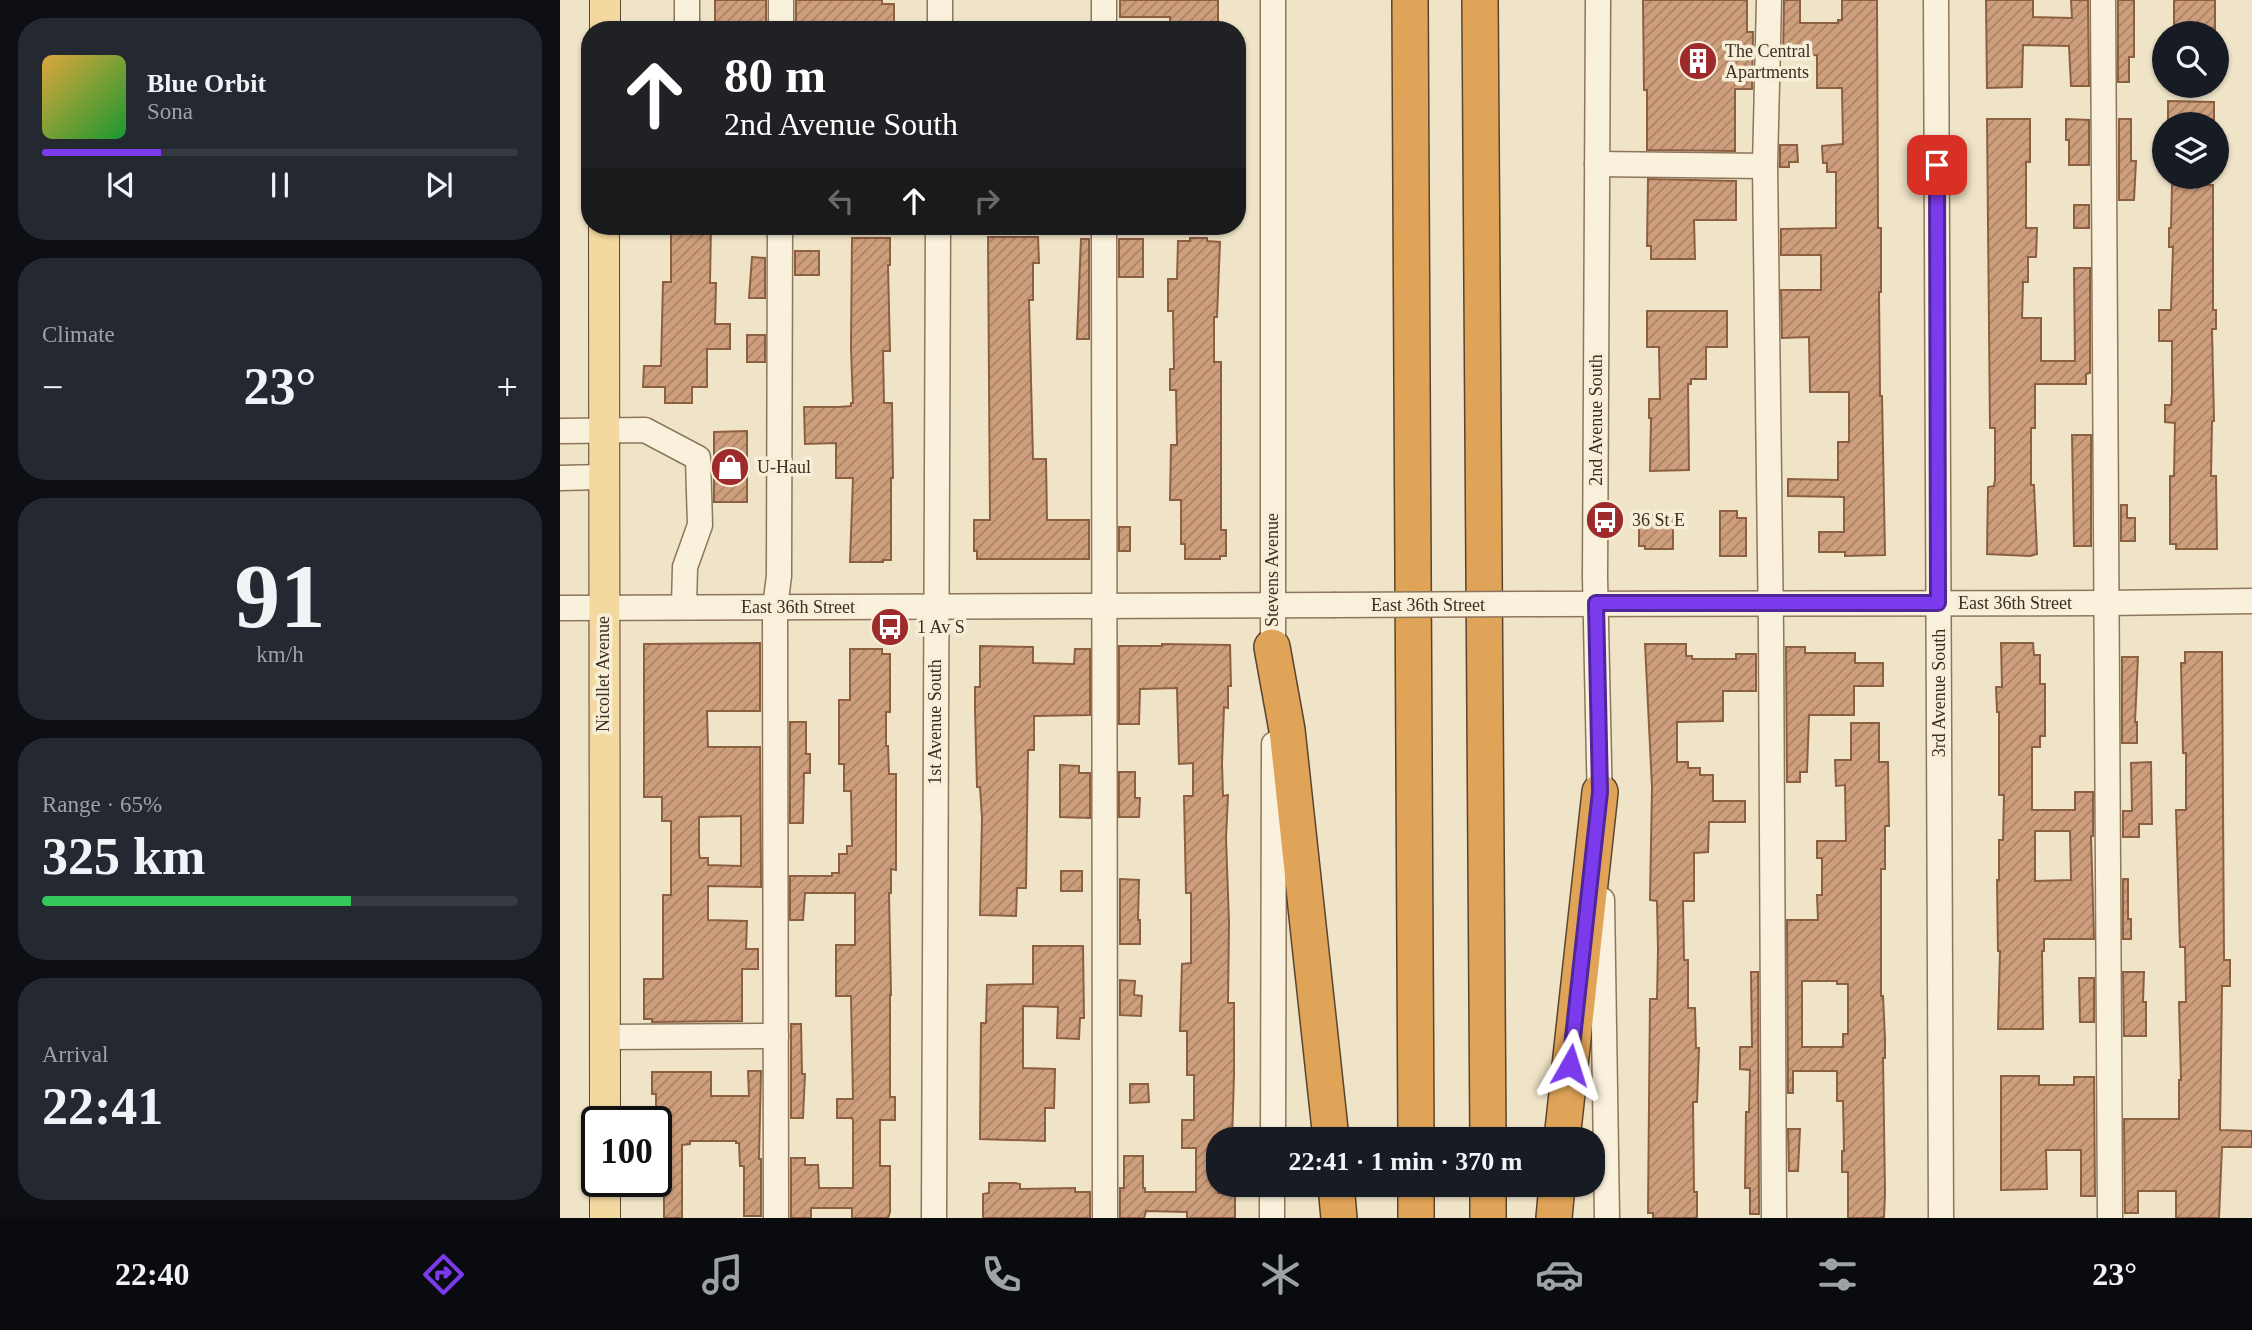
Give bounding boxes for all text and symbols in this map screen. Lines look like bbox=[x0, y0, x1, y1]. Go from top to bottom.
map controls bbox=[2152, 21, 2229, 189]
button: search bbox=[2152, 21, 2229, 98]
building icon: The Central Apartments bbox=[1677, 40, 1719, 82]
place label: The Central Apartments bbox=[1725, 41, 1810, 82]
text: 80 m bbox=[724, 48, 826, 103]
icon: ahead bbox=[609, 49, 700, 140]
text: Blue Orbit bbox=[147, 69, 266, 98]
text: Sona bbox=[147, 99, 193, 124]
text: 2nd Avenue South bbox=[724, 106, 958, 142]
button: layers bbox=[2152, 112, 2229, 189]
pin bbox=[1907, 135, 1967, 195]
icon: arrive bbox=[1918, 146, 1956, 184]
icon: previous bbox=[102, 166, 140, 204]
icon: pause bbox=[261, 166, 299, 204]
icon: next bbox=[420, 166, 458, 204]
icon: left bbox=[822, 182, 860, 220]
icon: ahead bbox=[895, 182, 933, 220]
icon: right bbox=[968, 182, 1006, 220]
text: Climate bbox=[42, 322, 115, 347]
street label: 2nd Avenue South bbox=[1586, 354, 1606, 486]
text: 23° bbox=[244, 358, 316, 415]
text: − bbox=[42, 366, 63, 408]
text: + bbox=[497, 366, 518, 408]
shop icon: U-Haul bbox=[709, 446, 751, 488]
place label: U-Haul bbox=[757, 457, 811, 477]
bus stop icon: 36 St E bbox=[1584, 499, 1626, 541]
place label: 36 St E bbox=[1632, 510, 1685, 530]
street label: Stevens Avenue bbox=[1262, 513, 1282, 627]
text: 91 bbox=[235, 546, 326, 647]
street label: East 36th Street bbox=[1958, 593, 2072, 613]
street label: East 36th Street bbox=[1371, 595, 1485, 615]
street label: East 36th Street bbox=[741, 597, 855, 617]
bus stop icon: 1 Av S bbox=[869, 606, 911, 648]
street label: Nicollet Avenue bbox=[593, 616, 613, 732]
place label: 1 Av S bbox=[917, 617, 965, 637]
street label: 3rd Avenue South bbox=[1929, 629, 1949, 757]
text: km/h bbox=[256, 642, 304, 667]
street label: 1st Avenue South bbox=[925, 659, 945, 785]
text: Range · 65% bbox=[42, 792, 162, 817]
text: 325 km bbox=[42, 828, 205, 885]
position arrow bbox=[1533, 1028, 1607, 1102]
text: Arrival bbox=[42, 1042, 108, 1067]
text: 22:41 bbox=[42, 1078, 163, 1135]
speed limit sign: 100 bbox=[581, 1106, 672, 1197]
text: 22:41 · 1 min · 370 m bbox=[1289, 1147, 1523, 1176]
icon: directions bbox=[419, 1250, 468, 1299]
icon: music bbox=[698, 1250, 747, 1299]
icon: phone bbox=[977, 1250, 1026, 1299]
icon: climate bbox=[1256, 1250, 1305, 1299]
icon: car bbox=[1535, 1250, 1584, 1299]
icon: filters bbox=[1813, 1250, 1862, 1299]
text: 22:40 bbox=[115, 1256, 190, 1292]
text: 23° bbox=[2092, 1256, 2137, 1292]

